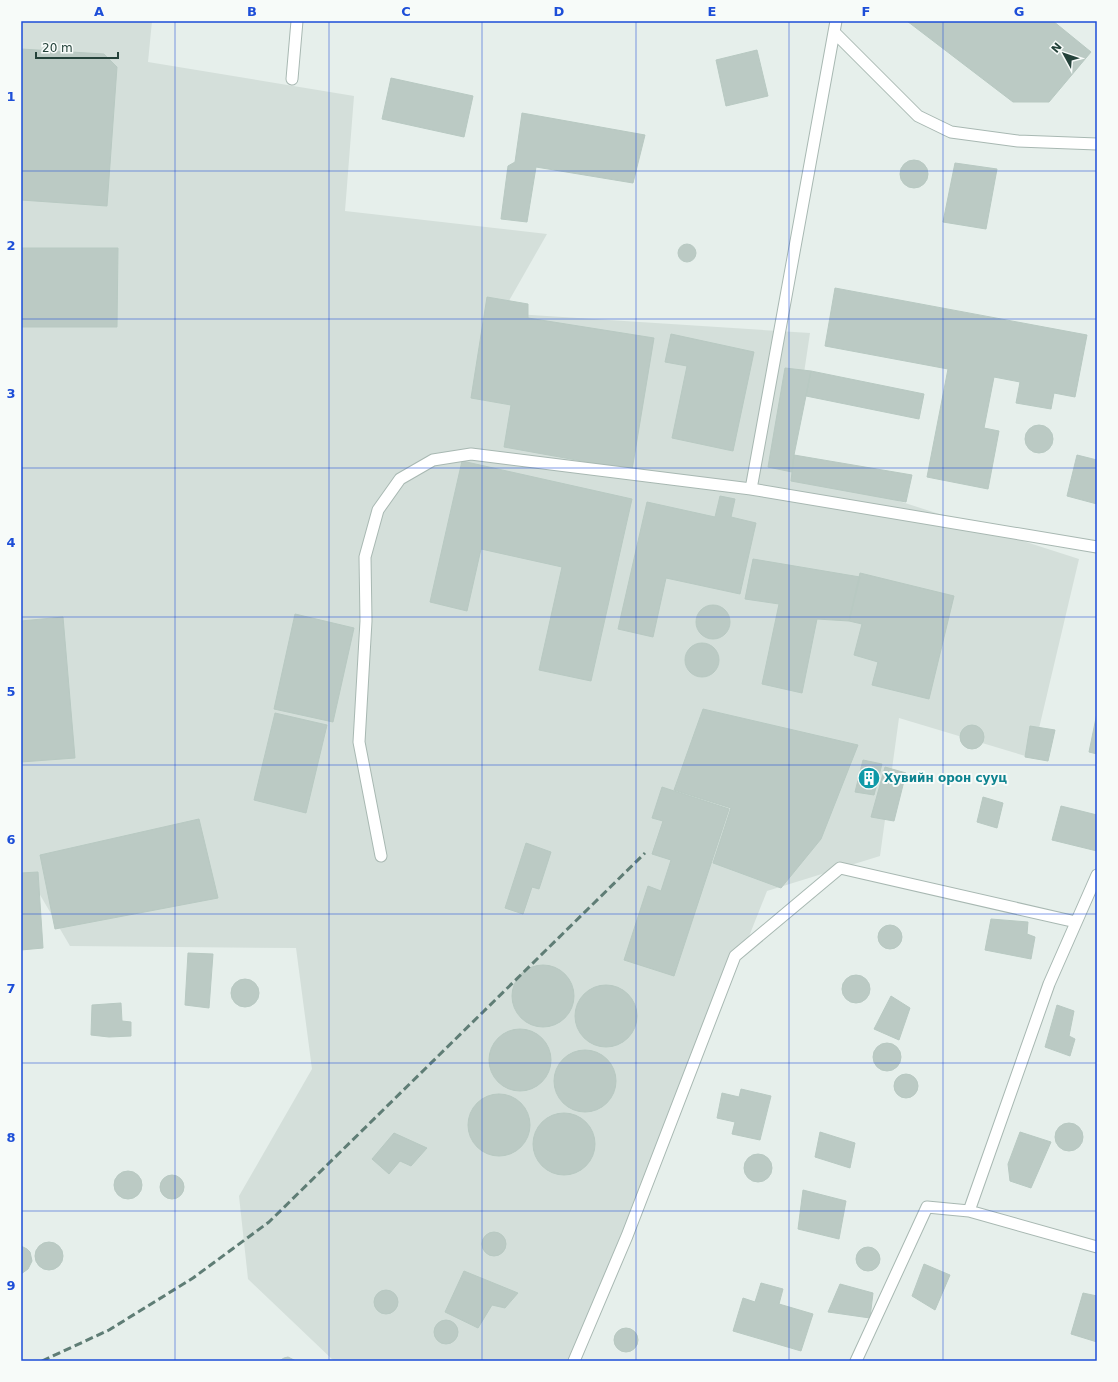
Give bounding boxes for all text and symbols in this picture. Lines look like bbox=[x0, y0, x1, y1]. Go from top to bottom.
text: A bbox=[94, 4, 104, 19]
text: B bbox=[247, 4, 257, 19]
text: C bbox=[401, 4, 411, 19]
text: D bbox=[554, 4, 565, 19]
text: E bbox=[708, 4, 716, 19]
text: F bbox=[862, 4, 870, 19]
text: G bbox=[1014, 4, 1024, 19]
scale bar bbox=[36, 34, 118, 60]
north arrow bbox=[1044, 34, 1084, 74]
text: N bbox=[1049, 40, 1065, 56]
text: 20 m bbox=[42, 41, 73, 55]
text: 1 bbox=[6, 89, 16, 104]
text: 2 bbox=[6, 238, 16, 253]
text: 3 bbox=[6, 386, 16, 401]
text: 4 bbox=[6, 535, 16, 550]
text: 5 bbox=[6, 684, 16, 699]
building icon: Хувийн орон сууц bbox=[856, 765, 882, 791]
place label: Хувийн орон сууц bbox=[884, 771, 1007, 785]
text: 6 bbox=[6, 832, 16, 847]
text: 7 bbox=[6, 981, 16, 996]
text: 8 bbox=[6, 1130, 16, 1145]
text: 9 bbox=[6, 1278, 16, 1293]

